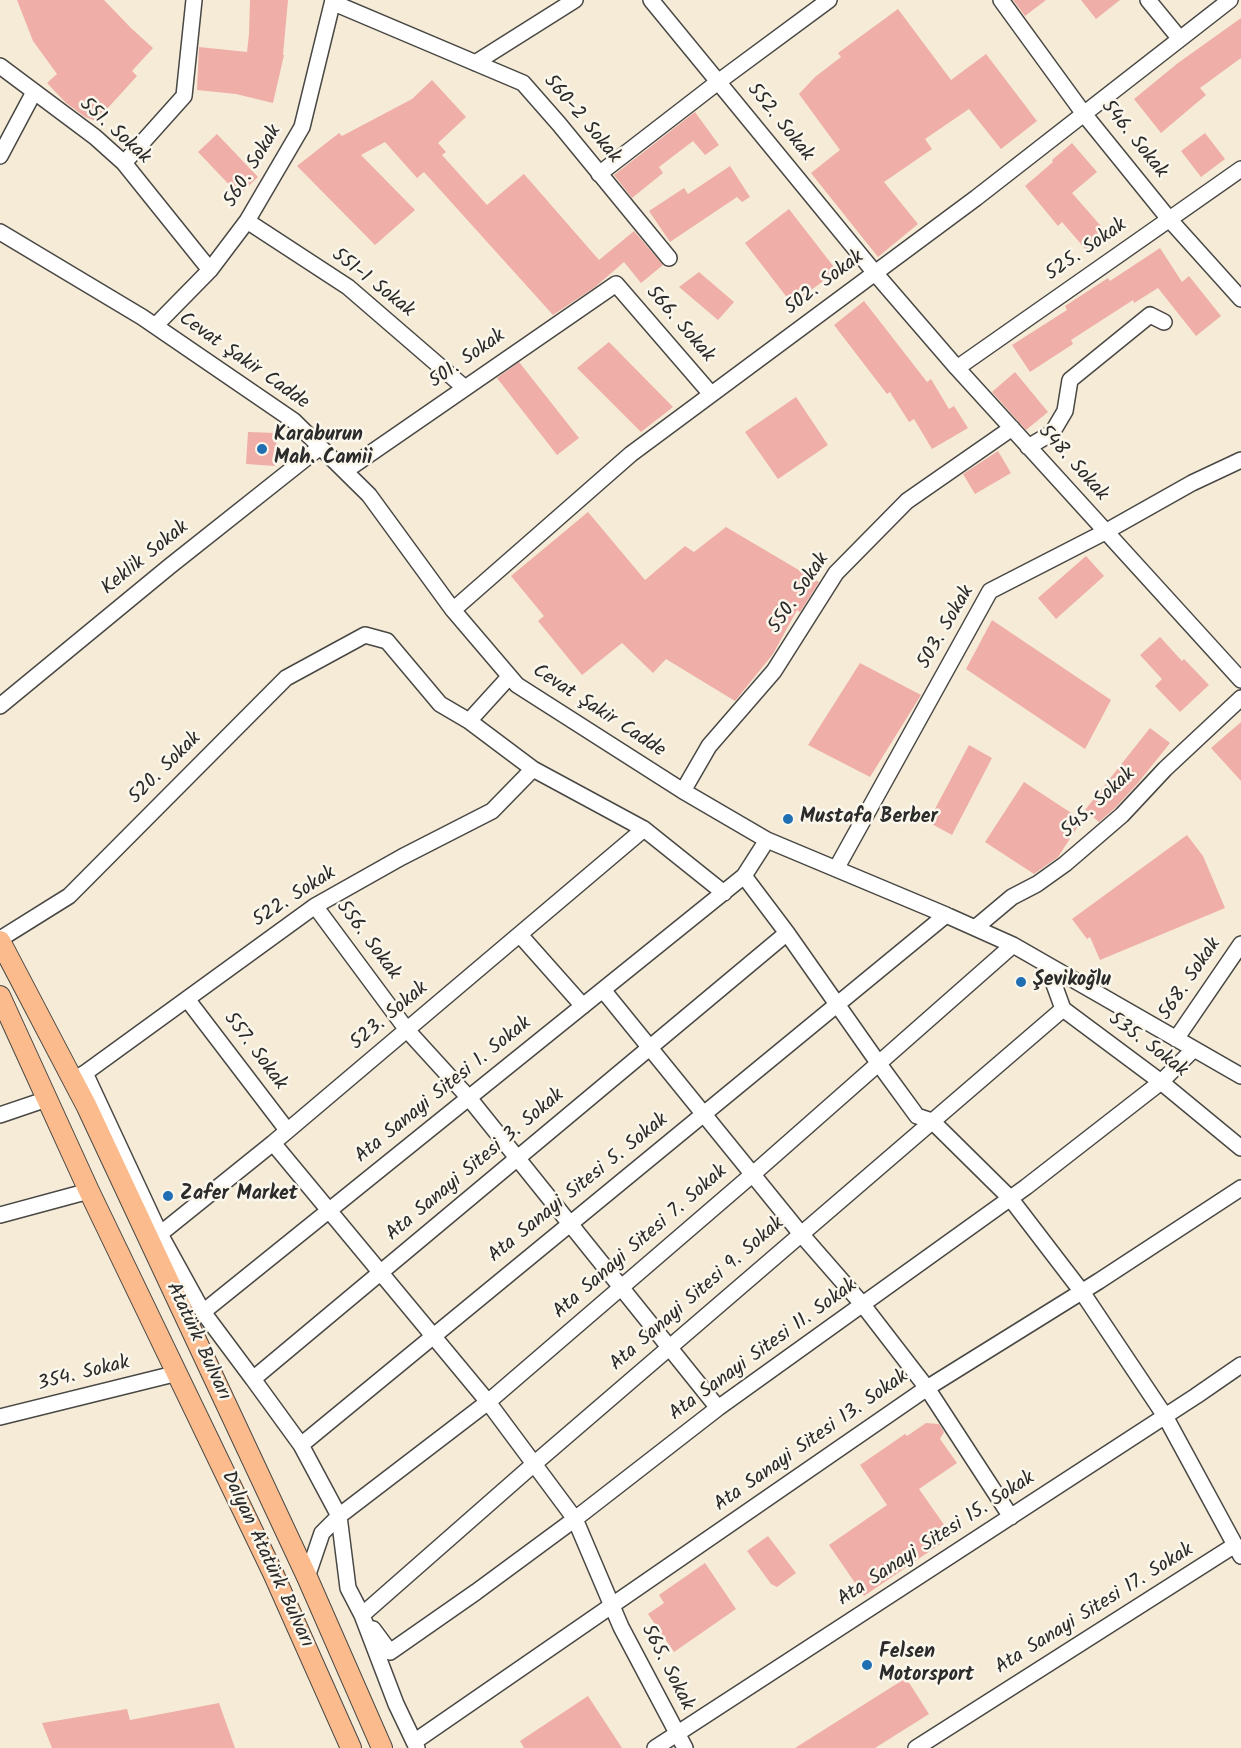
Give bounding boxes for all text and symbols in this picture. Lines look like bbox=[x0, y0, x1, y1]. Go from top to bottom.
street label: 560-2 Sokak bbox=[537, 71, 625, 169]
street label: 552. Sokak bbox=[740, 79, 818, 167]
street label: 551. Sokak bbox=[73, 94, 155, 170]
street label: 546. Sokak bbox=[1094, 96, 1172, 184]
street label: 560. Sokak bbox=[220, 121, 288, 213]
street label: 525. Sokak bbox=[1042, 214, 1132, 288]
street label: 551-1 Sokak bbox=[326, 244, 418, 324]
street label: 502. Sokak bbox=[781, 246, 869, 322]
street label: 566. Sokak bbox=[639, 282, 719, 368]
street label: Cevat Şakir Cadde bbox=[173, 308, 313, 416]
street label: 501. Sokak bbox=[425, 325, 511, 395]
street label: 548. Sokak bbox=[1032, 421, 1112, 507]
place label: Karaburun Mah. Camii bbox=[274, 425, 372, 472]
marker: Karaburun Mah. Camii bbox=[255, 442, 269, 456]
street label: Keklik Sokak bbox=[98, 517, 194, 601]
street label: 550. Sokak bbox=[764, 549, 836, 639]
street label: 503. Sokak bbox=[913, 582, 981, 674]
street label: Cevat Şakir Cadde bbox=[527, 660, 669, 764]
street label: 520. Sokak bbox=[125, 728, 207, 810]
street label: 545. Sokak bbox=[1057, 763, 1141, 845]
place label: Mustafa Berber bbox=[800, 807, 938, 831]
marker: Mustafa Berber bbox=[781, 812, 795, 826]
street label: 522. Sokak bbox=[249, 862, 341, 934]
street label: 556. Sokak bbox=[329, 897, 405, 985]
street label: 568. Sokak bbox=[1155, 934, 1227, 1026]
place label: Şevikoğlu bbox=[1033, 970, 1111, 994]
marker: Şevikoğlu bbox=[1014, 975, 1028, 989]
street label: 523. Sokak bbox=[346, 977, 434, 1057]
street label: 557. Sokak bbox=[217, 1008, 291, 1096]
street label: 535. Sokak bbox=[1102, 1008, 1192, 1084]
street label: Ata Sanayi Sitesi 1. Sokak bbox=[351, 1013, 537, 1169]
street label: Ata Sanayi Sitesi 3. Sokak bbox=[382, 1085, 570, 1247]
street label: Ata Sanayi Sitesi 5. Sokak bbox=[484, 1109, 674, 1269]
street label: Ata Sanayi Sitesi 7. Sokak bbox=[549, 1161, 733, 1325]
place label: Zafer Market bbox=[180, 1184, 298, 1208]
marker: Zafer Market bbox=[161, 1189, 175, 1203]
street label: Ata Sanayi Sitesi 9. Sokak bbox=[606, 1213, 790, 1377]
street label: Ata Sanayi Sitesi 11. Sokak bbox=[666, 1275, 862, 1427]
street label: Atatürk Bulvarı bbox=[159, 1279, 235, 1405]
street label: 354. Sokak bbox=[36, 1352, 132, 1398]
street label: Ata Sanayi Sitesi 13. Sokak bbox=[710, 1366, 914, 1518]
street label: Ata Sanayi Sitesi 15. Sokak bbox=[834, 1467, 1040, 1613]
street label: Dalyan Atatürk Bulvarı bbox=[215, 1468, 317, 1652]
street label: Ata Sanayi Sitesi 17. Sokak bbox=[992, 1539, 1198, 1681]
street label: 565. Sokak bbox=[634, 1621, 698, 1715]
place label: Felsen Motorsport bbox=[879, 1642, 974, 1689]
marker: Felsen Motorsport bbox=[860, 1658, 874, 1672]

